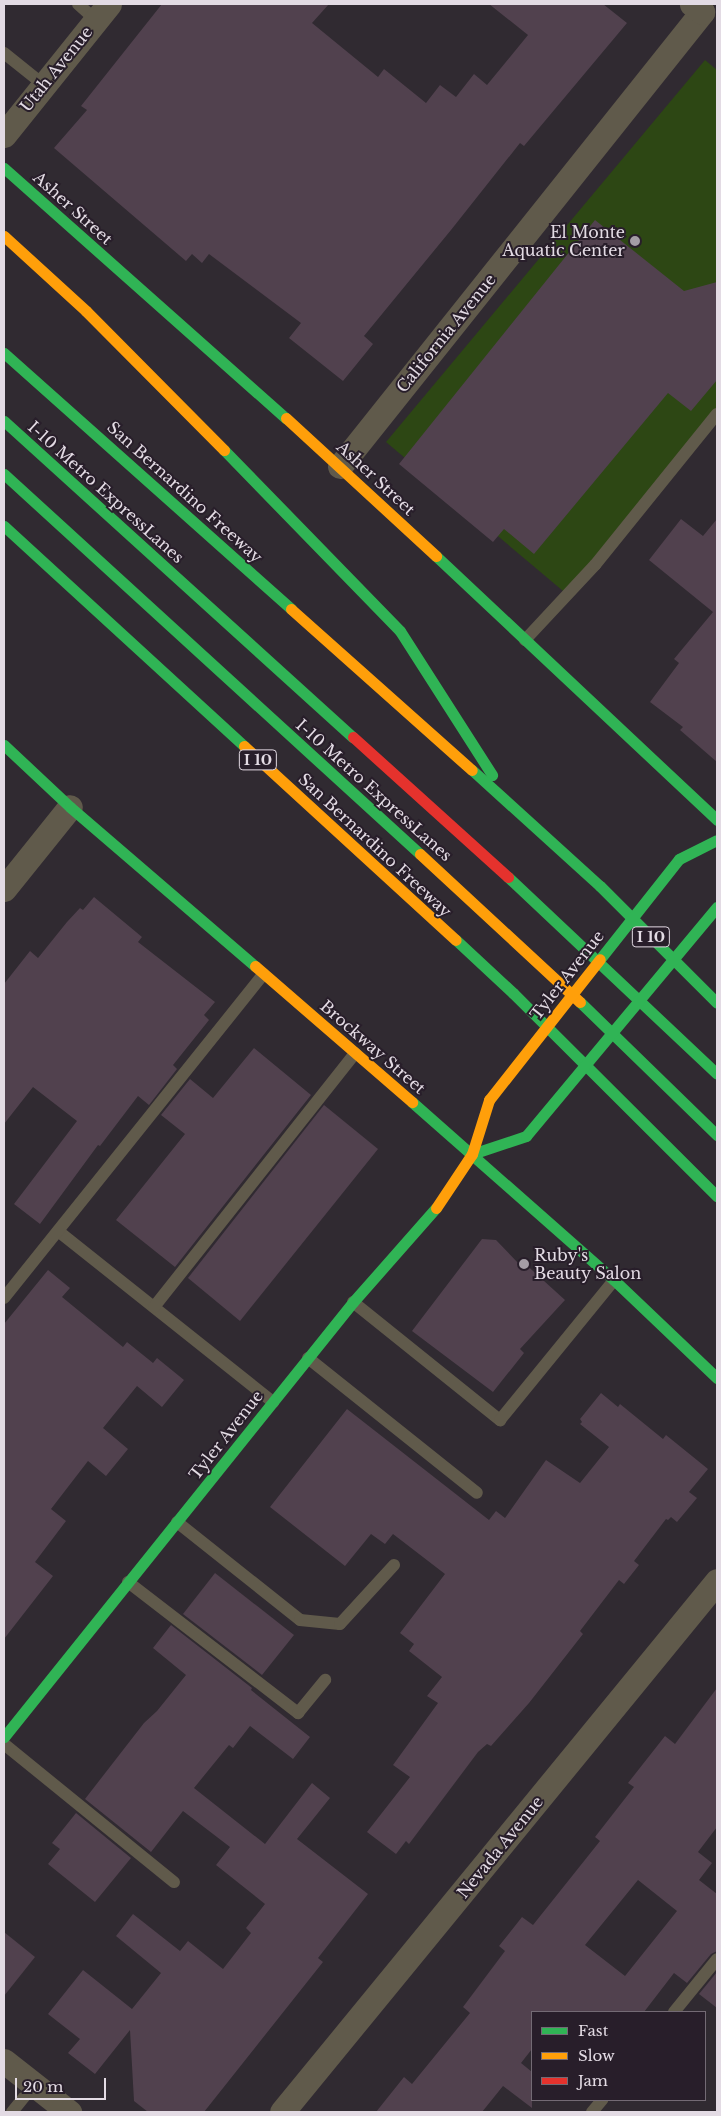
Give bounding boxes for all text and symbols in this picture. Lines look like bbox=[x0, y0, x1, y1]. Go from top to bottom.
street label: Utah Avenue bbox=[16, 22, 96, 116]
street label: Asher Street bbox=[29, 167, 117, 249]
place label: El Monte Aquatic Center bbox=[502, 222, 625, 260]
marker: El Monte Aquatic Center bbox=[629, 235, 641, 247]
street label: California Avenue bbox=[392, 270, 500, 396]
street label: I-10 Metro ExpressLanes bbox=[24, 417, 188, 567]
street label: San Bernardino Freeway bbox=[104, 417, 266, 567]
street label: Asher Street bbox=[333, 437, 419, 519]
street label: I-10 Metro ExpressLanes bbox=[292, 715, 456, 865]
road number: I 10 bbox=[238, 748, 278, 772]
street label: San Bernardino Freeway bbox=[295, 769, 455, 921]
road number: I 10 bbox=[631, 924, 671, 950]
street label: Tyler Avenue bbox=[526, 926, 608, 1024]
street label: Brockway Street bbox=[316, 996, 430, 1098]
place label: Ruby's Beauty Salon bbox=[534, 1245, 642, 1283]
marker: Ruby's Beauty Salon bbox=[518, 1258, 530, 1270]
street label: Tyler Avenue bbox=[185, 1386, 267, 1484]
street label: Nevada Avenue bbox=[453, 1792, 547, 1902]
legend bbox=[531, 2011, 706, 2101]
text: Fast bbox=[578, 2021, 608, 2040]
text: Slow bbox=[578, 2046, 615, 2065]
scale bar bbox=[18, 2068, 109, 2100]
text: Jam bbox=[578, 2071, 608, 2090]
text: 20 m bbox=[23, 2077, 63, 2096]

